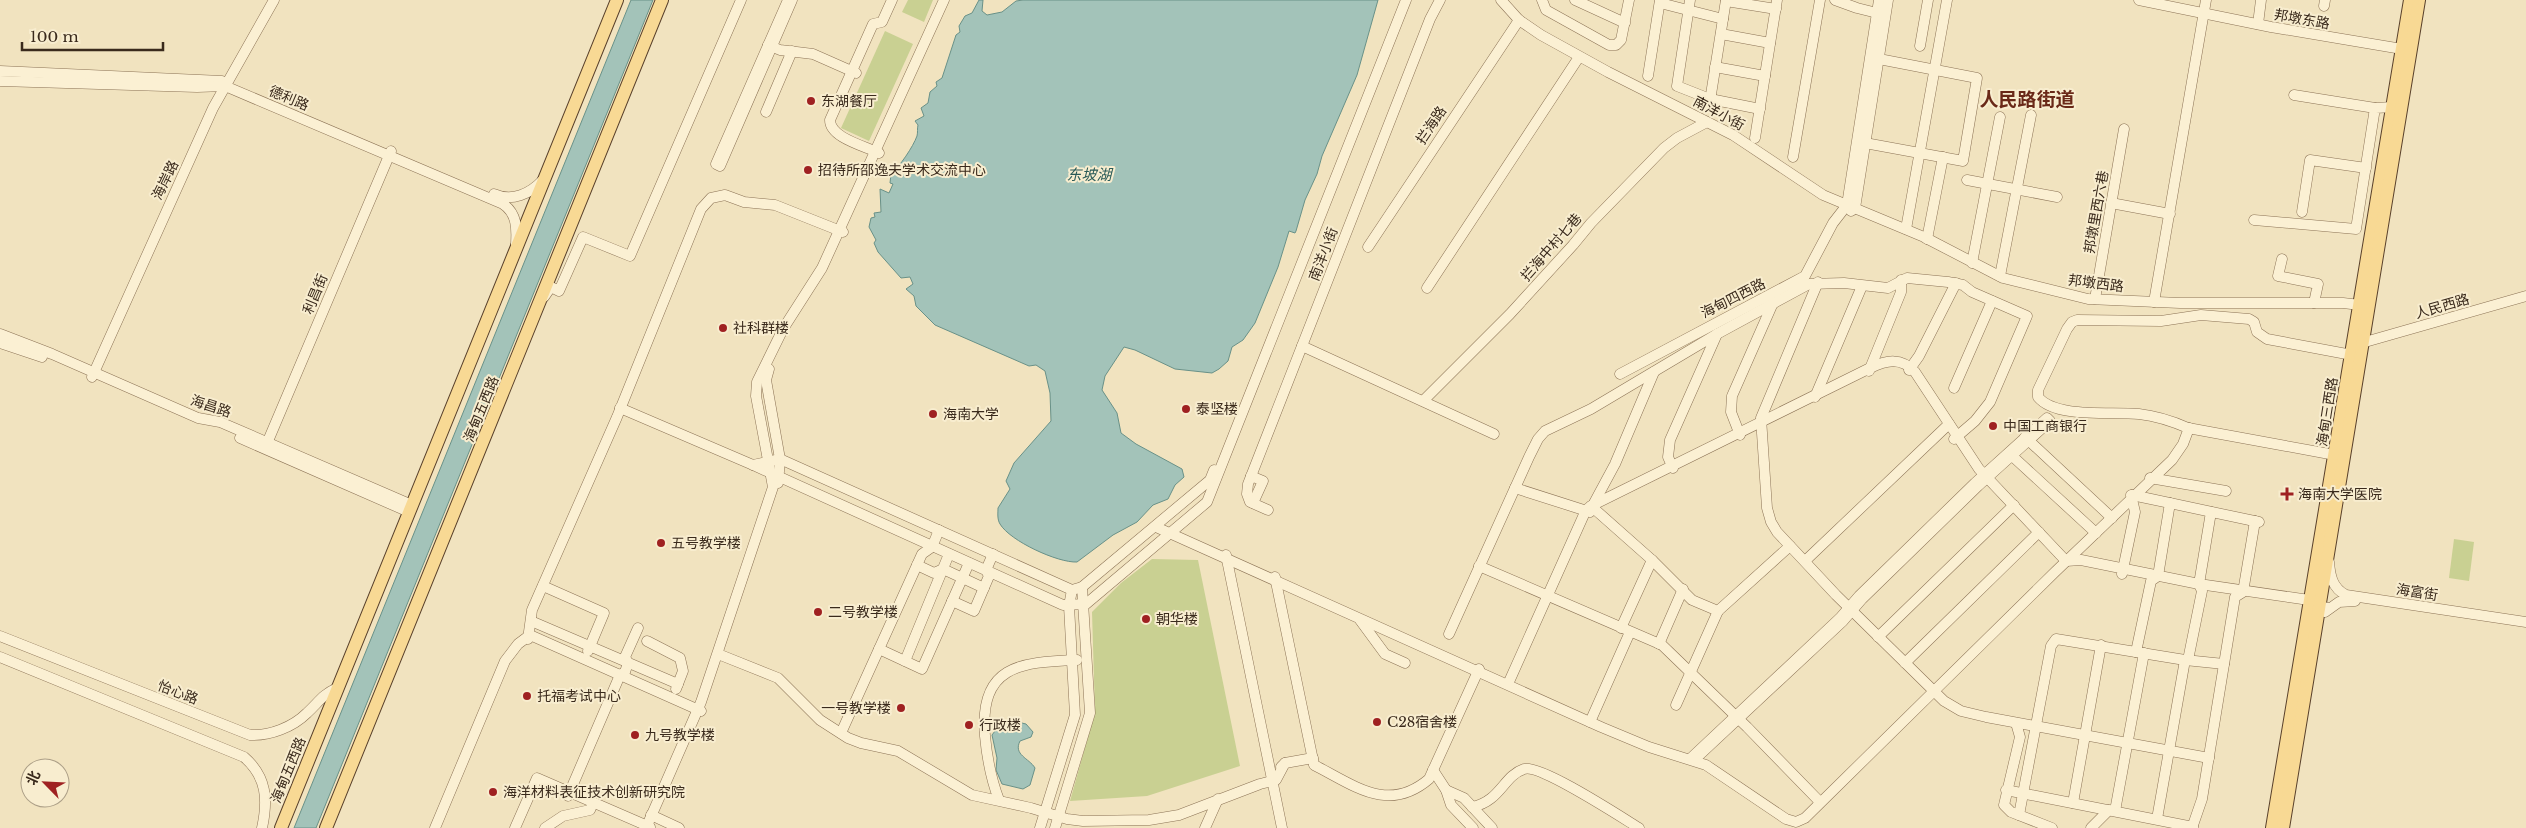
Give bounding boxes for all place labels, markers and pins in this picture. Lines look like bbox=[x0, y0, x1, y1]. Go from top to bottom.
place label: 东湖餐厅 bbox=[821, 92, 877, 110]
marker: 东湖餐厅 bbox=[805, 95, 817, 107]
place label: 招待所邵逸夫学术交流中心 bbox=[818, 161, 986, 179]
marker: 招待所邵逸夫学术交流中心 bbox=[802, 164, 814, 176]
place label: 社科群楼 bbox=[733, 319, 789, 337]
marker: 社科群楼 bbox=[717, 322, 729, 334]
place label: 泰坚楼 bbox=[1196, 400, 1238, 418]
marker: 泰坚楼 bbox=[1180, 403, 1192, 415]
place label: 海南大学 bbox=[943, 405, 999, 423]
marker: 海南大学 bbox=[927, 408, 939, 420]
place label: 中国工商银行 bbox=[2003, 417, 2087, 435]
marker: 中国工商银行 bbox=[1987, 420, 1999, 432]
place label: 海南大学医院 bbox=[2298, 485, 2382, 503]
marker: 海南大学医院 bbox=[2280, 487, 2294, 501]
place label: 五号教学楼 bbox=[671, 534, 741, 552]
marker: 五号教学楼 bbox=[655, 537, 667, 549]
place label: 二号教学楼 bbox=[828, 603, 898, 621]
marker: 二号教学楼 bbox=[812, 606, 824, 618]
place label: 朝华楼 bbox=[1156, 610, 1198, 628]
marker: 朝华楼 bbox=[1140, 613, 1152, 625]
place label: 托福考试中心 bbox=[537, 687, 621, 705]
marker: 托福考试中心 bbox=[521, 690, 533, 702]
place label: 一号教学楼 bbox=[821, 699, 891, 717]
marker: 一号教学楼 bbox=[895, 702, 907, 714]
place label: C28宿舍楼 bbox=[1387, 713, 1457, 731]
place label: 行政楼 bbox=[979, 716, 1021, 734]
marker: C28宿舍楼 bbox=[1371, 716, 1383, 728]
marker: 行政楼 bbox=[963, 719, 975, 731]
place label: 九号教学楼 bbox=[645, 726, 715, 744]
marker: 九号教学楼 bbox=[629, 729, 641, 741]
place label: 海洋材料表征技术创新研究院 bbox=[503, 783, 685, 801]
marker: 海洋材料表征技术创新研究院 bbox=[487, 786, 499, 798]

